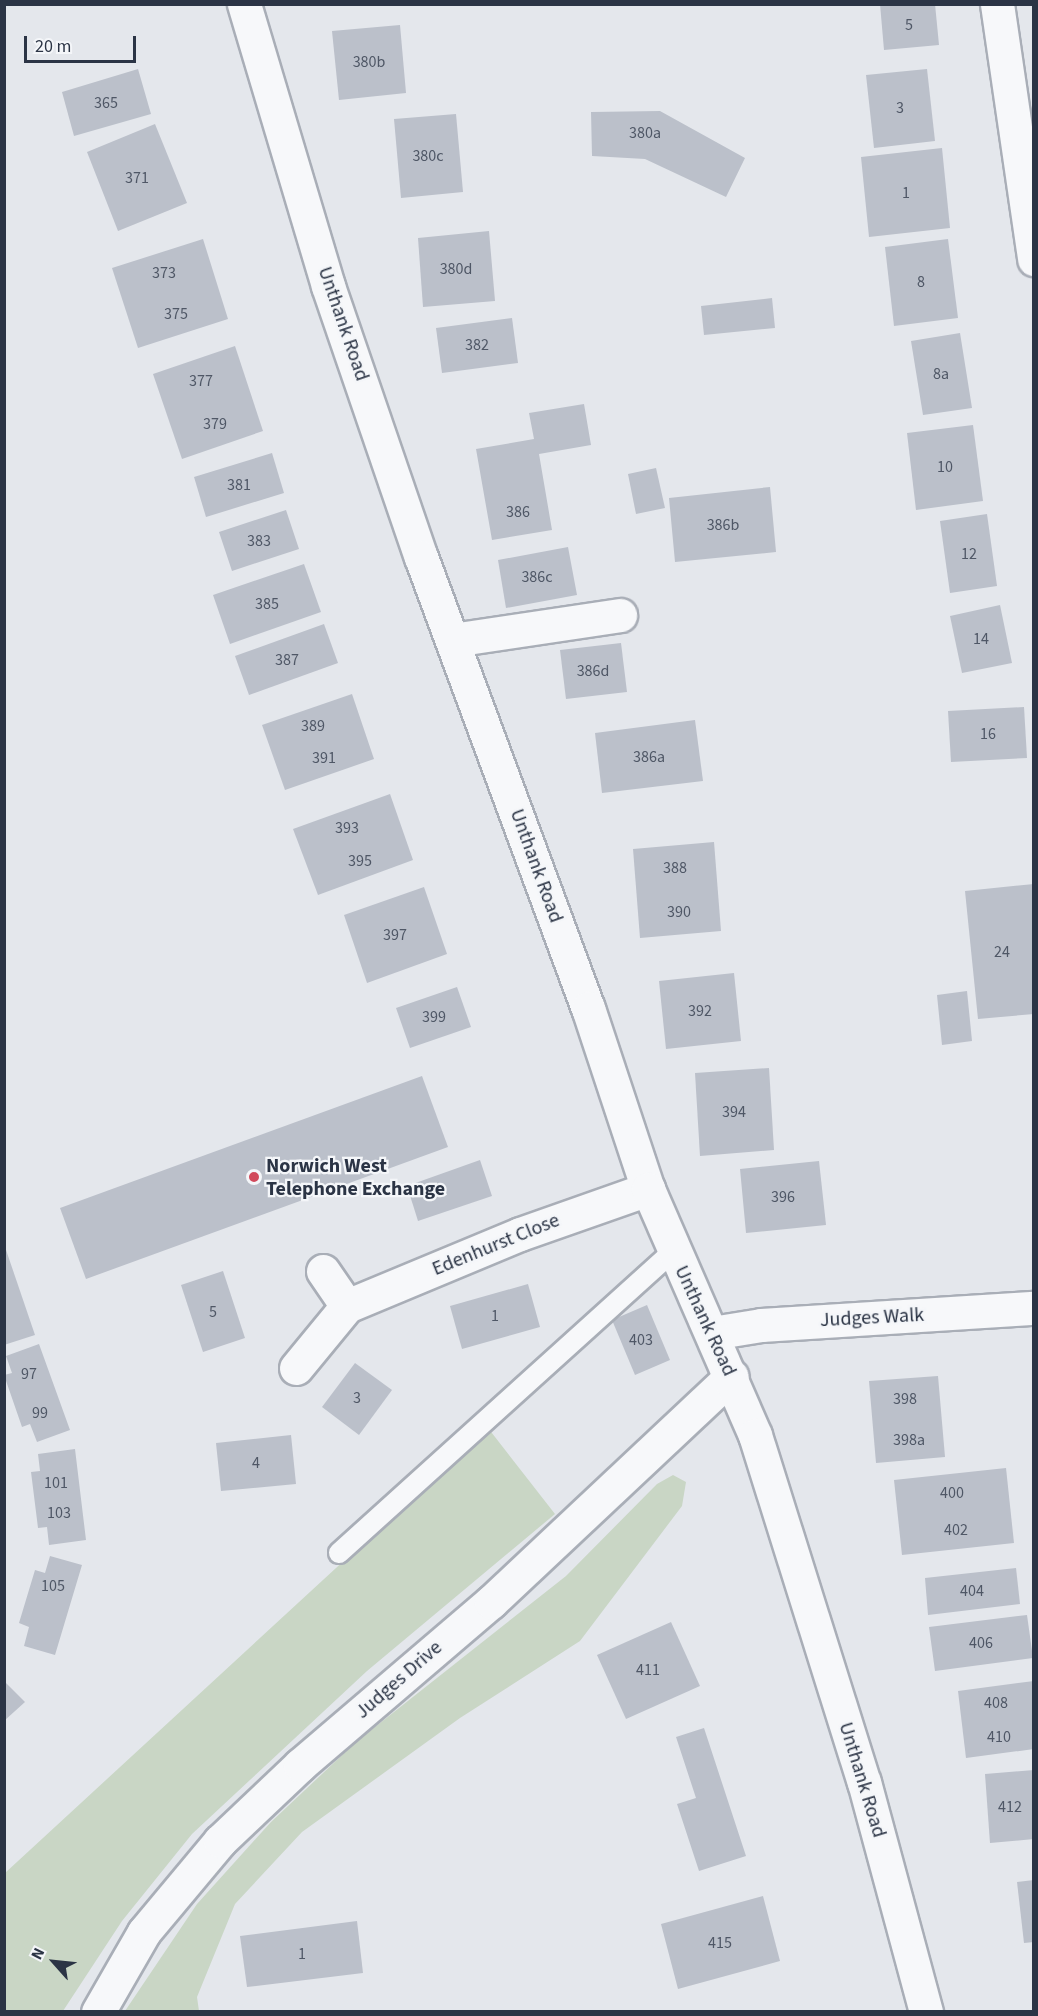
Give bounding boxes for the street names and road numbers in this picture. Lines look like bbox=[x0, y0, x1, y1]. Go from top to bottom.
street label: Unthank Road bbox=[312, 264, 374, 384]
street label: Unthank Road bbox=[504, 806, 568, 926]
street label: Edenhurst Close bbox=[429, 1209, 563, 1281]
street label: Unthank Road bbox=[669, 1262, 741, 1380]
street label: Judges Walk bbox=[819, 1303, 925, 1333]
street label: Judges Drive bbox=[351, 1636, 447, 1724]
street label: Unthank Road bbox=[833, 1719, 891, 1841]

